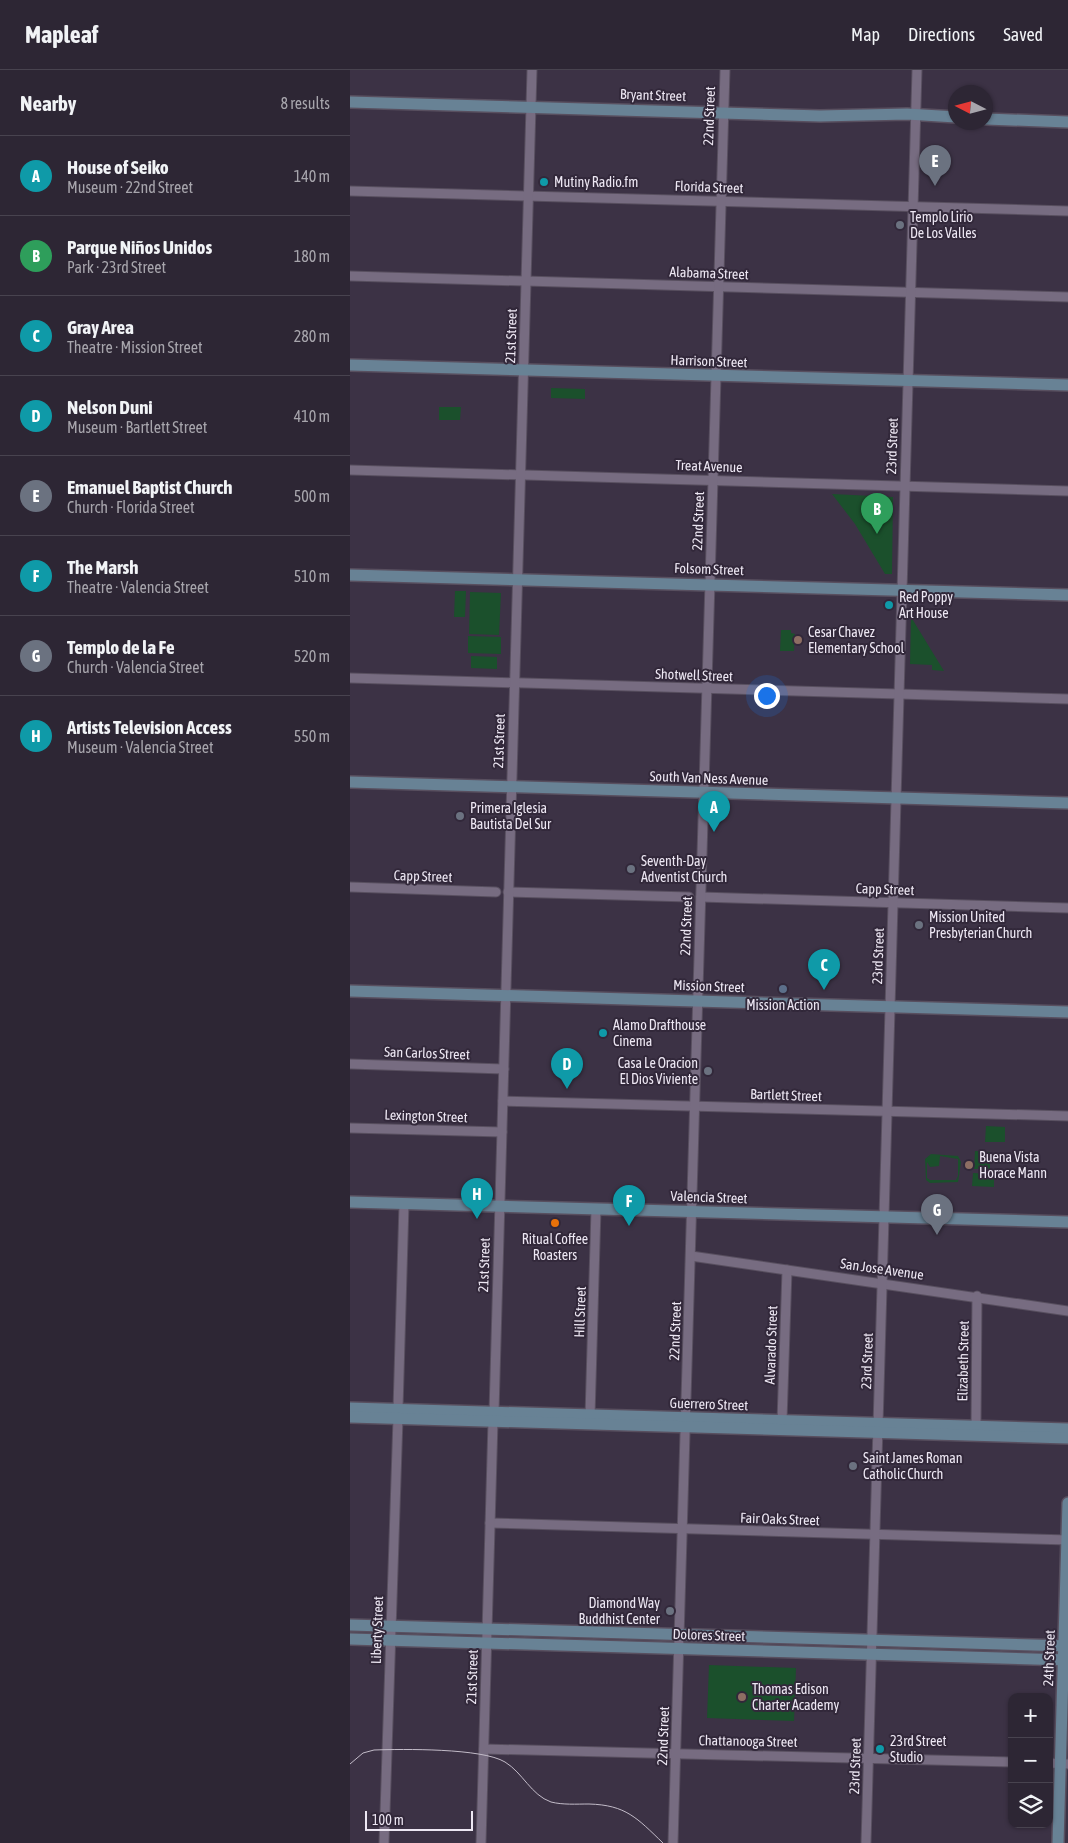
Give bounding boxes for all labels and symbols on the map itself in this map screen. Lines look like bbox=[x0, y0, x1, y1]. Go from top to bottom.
north arrow bbox=[948, 85, 993, 130]
street label: Bryant Street bbox=[620, 86, 686, 104]
street label: 22nd Street bbox=[700, 86, 718, 146]
pin: E bbox=[919, 145, 951, 186]
place label: Mutiny Radio.fm bbox=[554, 174, 638, 190]
marker: Mutiny Radio.fm bbox=[538, 176, 550, 188]
street label: Florida Street bbox=[674, 178, 744, 196]
place label: Templo Lirio De Los Valles bbox=[910, 209, 977, 241]
marker: Templo Lirio De Los Valles bbox=[894, 219, 906, 231]
street label: Alabama Street bbox=[669, 264, 749, 282]
street label: 21st Street bbox=[502, 308, 520, 364]
street label: Harrison Street bbox=[670, 352, 748, 370]
street label: 23rd Street bbox=[883, 417, 901, 475]
street label: Treat Avenue bbox=[675, 457, 743, 475]
street label: 22nd Street bbox=[689, 491, 707, 551]
pin: B bbox=[861, 493, 893, 534]
street label: Folsom Street bbox=[674, 560, 744, 578]
place label: Red Poppy Art House bbox=[899, 589, 953, 621]
marker: Red Poppy Art House bbox=[883, 599, 895, 611]
place label: Cesar Chavez Elementary School bbox=[808, 624, 904, 656]
marker: Cesar Chavez Elementary School bbox=[792, 634, 804, 646]
street label: Shotwell Street bbox=[655, 666, 733, 684]
your location bbox=[754, 683, 780, 709]
street label: 21st Street bbox=[490, 713, 508, 769]
street label: South Van Ness Avenue bbox=[649, 768, 769, 788]
pin: A bbox=[698, 791, 730, 832]
place label: Primera Iglesia Bautista Del Sur bbox=[470, 800, 552, 832]
marker: Primera Iglesia Bautista Del Sur bbox=[454, 810, 466, 822]
place label: Seventh-Day Adventist Church bbox=[641, 853, 727, 885]
marker: Seventh-Day Adventist Church bbox=[625, 863, 637, 875]
street label: Capp Street bbox=[393, 867, 453, 885]
street label: Capp Street bbox=[855, 880, 915, 898]
street label: 22nd Street bbox=[677, 896, 695, 956]
place label: Mission United Presbyterian Church bbox=[929, 909, 1032, 941]
marker: Mission United Presbyterian Church bbox=[913, 919, 925, 931]
street label: 23rd Street bbox=[869, 927, 887, 985]
pin: C bbox=[808, 949, 840, 990]
street label: Mission Street bbox=[673, 977, 745, 995]
marker: Mission Action bbox=[777, 983, 789, 995]
place label: Mission Action bbox=[746, 997, 820, 1013]
place label: Alamo Drafthouse Cinema bbox=[613, 1017, 706, 1049]
marker: Alamo Drafthouse Cinema bbox=[597, 1027, 609, 1039]
street label: San Carlos Street bbox=[384, 1044, 470, 1062]
pin: D bbox=[551, 1048, 583, 1089]
place label: Casa Le Oracion El Dios Viviente bbox=[618, 1055, 698, 1087]
marker: Casa Le Oracion El Dios Viviente bbox=[702, 1065, 714, 1077]
street label: Bartlett Street bbox=[750, 1086, 822, 1104]
street label: Lexington Street bbox=[384, 1107, 468, 1125]
place label: Buena Vista Horace Mann bbox=[979, 1149, 1047, 1181]
marker: Buena Vista Horace Mann bbox=[963, 1159, 975, 1171]
pin: H bbox=[461, 1178, 493, 1219]
pin: F bbox=[613, 1185, 645, 1226]
street label: Valencia Street bbox=[670, 1188, 748, 1206]
pin: G bbox=[921, 1194, 953, 1235]
marker: Ritual Coffee Roasters bbox=[549, 1217, 561, 1229]
place label: Ritual Coffee Roasters bbox=[522, 1231, 588, 1263]
street label: 21st Street bbox=[475, 1237, 493, 1293]
street label: San Jose Avenue bbox=[839, 1255, 925, 1283]
street label: Hill Street bbox=[571, 1286, 589, 1338]
street label: 22nd Street bbox=[666, 1301, 684, 1361]
street label: Alvarado Street bbox=[762, 1305, 780, 1385]
street label: Elizabeth Street bbox=[954, 1320, 972, 1402]
street label: 23rd Street bbox=[858, 1332, 876, 1390]
street label: Guerrero Street bbox=[669, 1395, 749, 1413]
place label: Saint James Roman Catholic Church bbox=[863, 1450, 963, 1482]
marker: Saint James Roman Catholic Church bbox=[847, 1460, 859, 1472]
street label: Fair Oaks Street bbox=[740, 1510, 820, 1528]
place label: Diamond Way Buddhist Center bbox=[579, 1595, 661, 1627]
street label: Liberty Street bbox=[368, 1596, 386, 1664]
marker: Diamond Way Buddhist Center bbox=[664, 1605, 676, 1617]
street label: Dolores Street bbox=[672, 1626, 746, 1644]
street label: 24th Street bbox=[1040, 1629, 1058, 1687]
street label: 21st Street bbox=[463, 1649, 481, 1705]
place label: Thomas Edison Charter Academy bbox=[752, 1681, 840, 1713]
marker: Thomas Edison Charter Academy bbox=[736, 1691, 748, 1703]
street label: 22nd Street bbox=[654, 1706, 672, 1766]
street label: Chattanooga Street bbox=[698, 1732, 798, 1750]
place label: 23rd Street Studio bbox=[890, 1733, 947, 1765]
street label: 23rd Street bbox=[846, 1737, 864, 1795]
marker: 23rd Street Studio bbox=[874, 1743, 886, 1755]
scale bar bbox=[365, 1808, 472, 1831]

